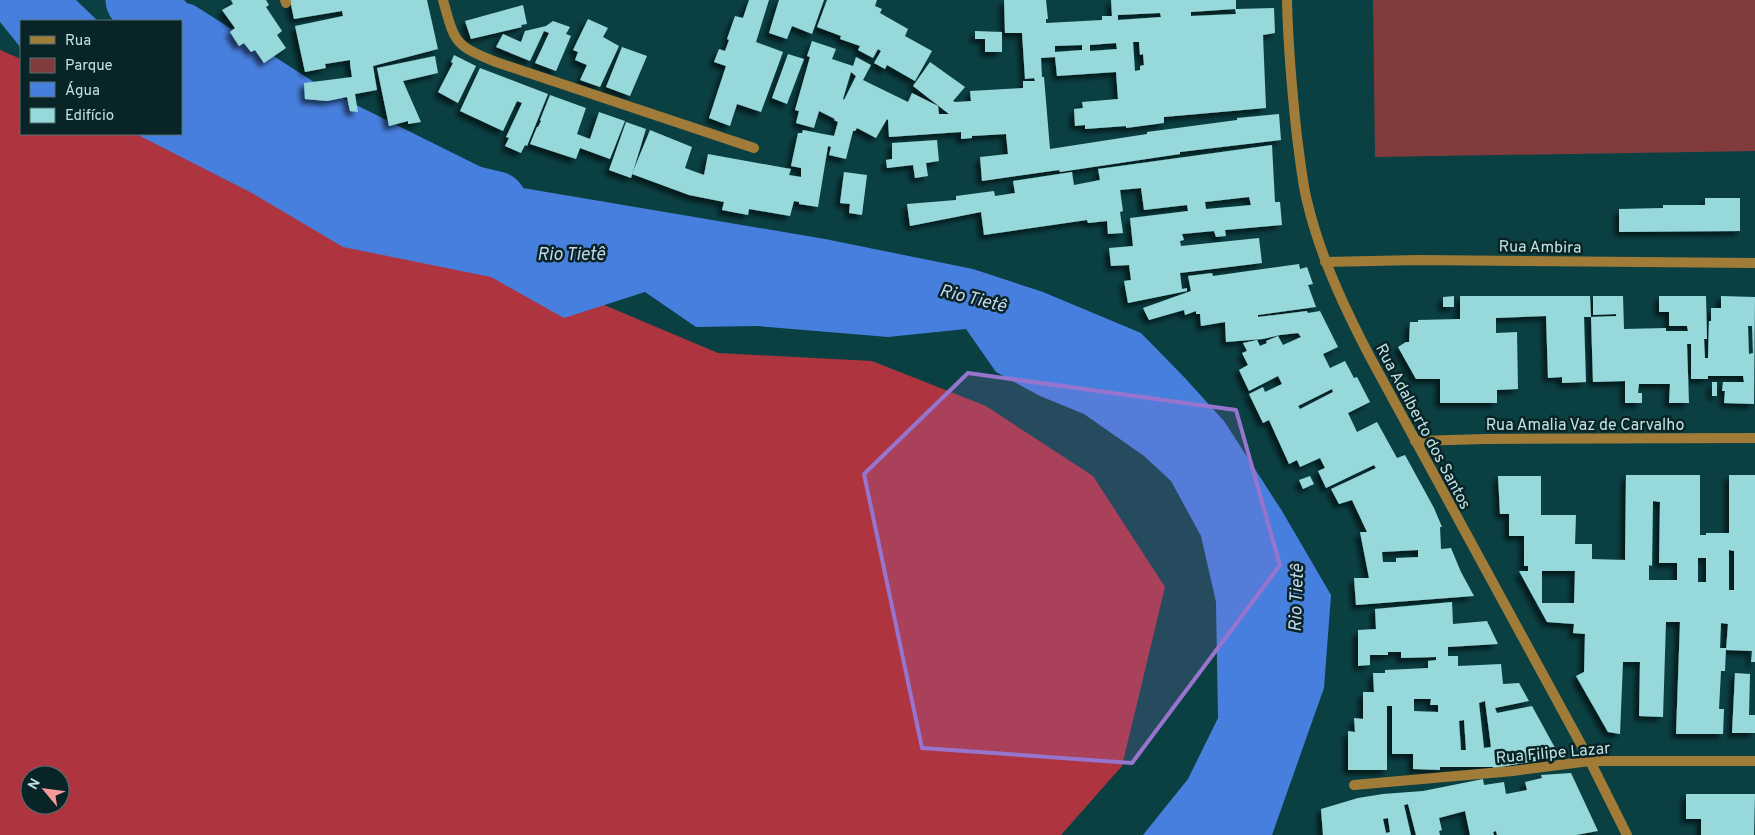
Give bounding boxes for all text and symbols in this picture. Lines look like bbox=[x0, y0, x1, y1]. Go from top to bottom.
legend bbox=[20, 20, 182, 135]
text: Rua bbox=[65, 32, 91, 51]
text: Parque bbox=[65, 57, 113, 76]
text: Água bbox=[65, 81, 100, 101]
text: Edifício bbox=[65, 107, 114, 126]
street label: Rua Ambira bbox=[1498, 237, 1582, 259]
water label: Rio Tietê bbox=[537, 244, 606, 267]
water label: Rio Tietê bbox=[937, 280, 1009, 319]
street label: Rua Adalberto dos Santos bbox=[1370, 341, 1474, 513]
street label: Rua Amalia Vaz de Carvalho bbox=[1486, 416, 1684, 436]
water label: Rio Tietê bbox=[1285, 563, 1310, 632]
street label: Rua Filipe Lazar bbox=[1495, 739, 1611, 769]
north arrow bbox=[20, 765, 70, 815]
text: N bbox=[25, 776, 45, 793]

